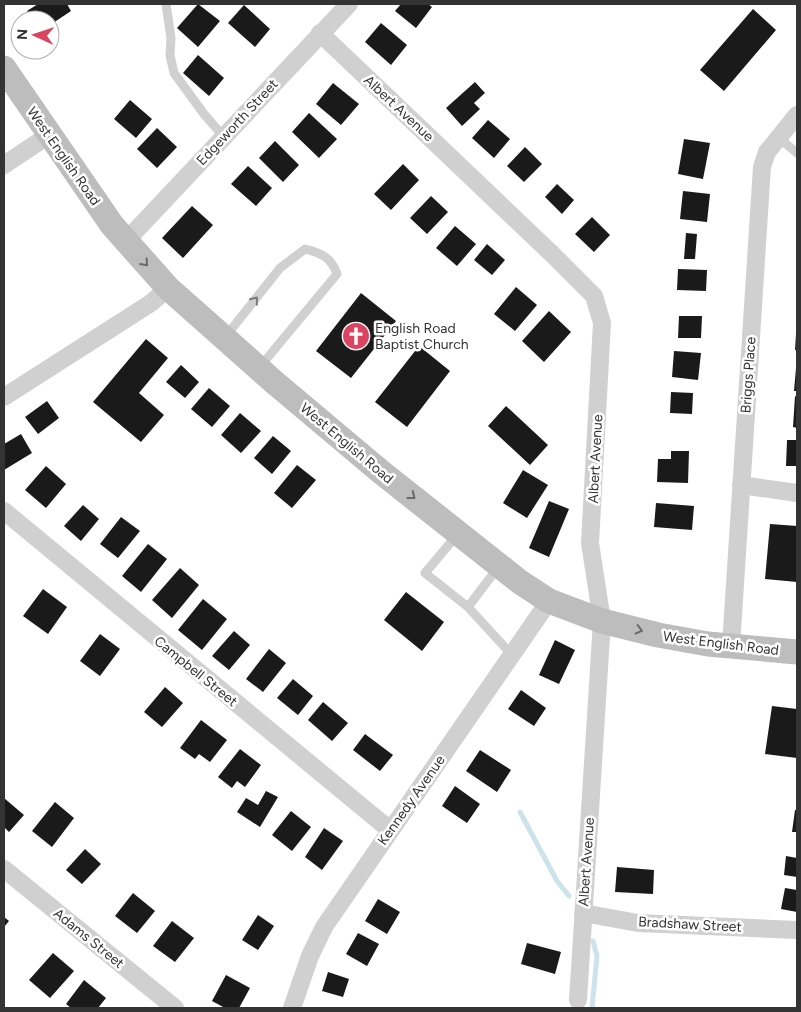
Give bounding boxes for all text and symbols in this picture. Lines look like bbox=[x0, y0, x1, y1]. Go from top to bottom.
north arrow bbox=[10, 10, 60, 60]
text: N bbox=[14, 28, 31, 40]
street label: Albert Avenue bbox=[360, 72, 437, 145]
street label: Edgeworth Street bbox=[193, 76, 282, 169]
street label: West English Road bbox=[23, 104, 104, 209]
one-way arrow bbox=[139, 257, 148, 266]
one-way arrow bbox=[249, 297, 258, 306]
place label: English Road Baptist Church bbox=[375, 320, 469, 353]
church icon: English Road Baptist Church bbox=[341, 321, 371, 351]
street label: Briggs Place bbox=[737, 336, 760, 414]
street label: West English Road bbox=[297, 399, 397, 487]
street label: Albert Avenue bbox=[585, 414, 606, 504]
one-way arrow bbox=[406, 491, 415, 499]
one-way arrow bbox=[635, 624, 644, 635]
street label: West English Road bbox=[662, 628, 780, 659]
street label: Campbell Street bbox=[151, 633, 241, 710]
street label: Kennedy Avenue bbox=[374, 752, 449, 848]
street label: Albert Avenue bbox=[575, 817, 598, 907]
street label: Adams Street bbox=[50, 905, 127, 972]
street label: Bradshaw Street bbox=[638, 913, 742, 936]

